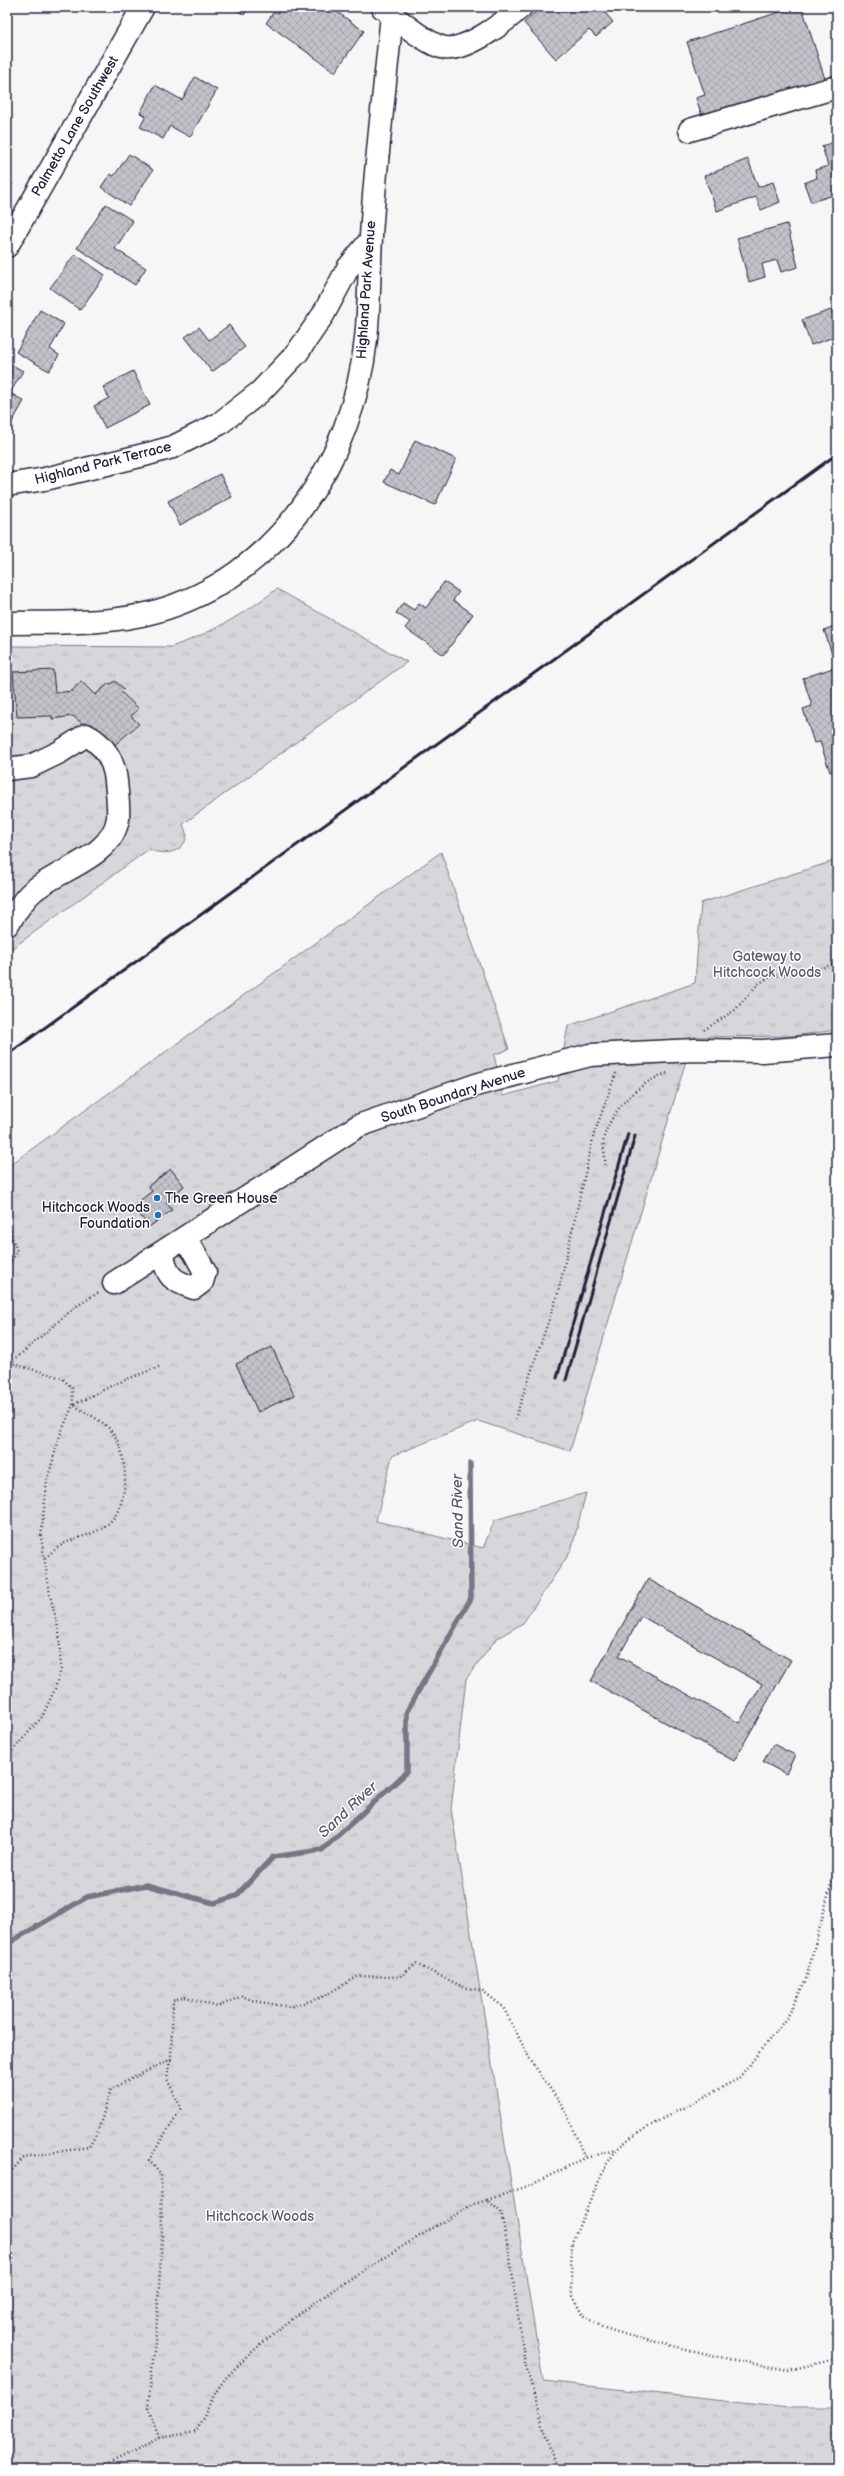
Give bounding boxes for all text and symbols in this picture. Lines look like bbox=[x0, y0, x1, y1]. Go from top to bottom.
street label: Palmetto Lane Southwest bbox=[28, 52, 123, 199]
street label: Highland Park Avenue bbox=[353, 220, 379, 360]
street label: Highland Park Terrace bbox=[33, 438, 173, 488]
park label: Gateway to Hitchcock Woods bbox=[713, 948, 821, 981]
street label: South Boundary Avenue bbox=[379, 1064, 527, 1126]
place label: The Green House bbox=[165, 1190, 278, 1207]
marker: The Green House bbox=[152, 1193, 162, 1203]
place label: Hitchcock Woods Foundation bbox=[42, 1199, 150, 1232]
marker: Hitchcock Woods Foundation bbox=[153, 1210, 163, 1220]
water label: Sand River bbox=[448, 1472, 468, 1548]
water label: Sand River bbox=[314, 1777, 383, 1842]
park label: Hitchcock Woods bbox=[206, 2208, 314, 2225]

